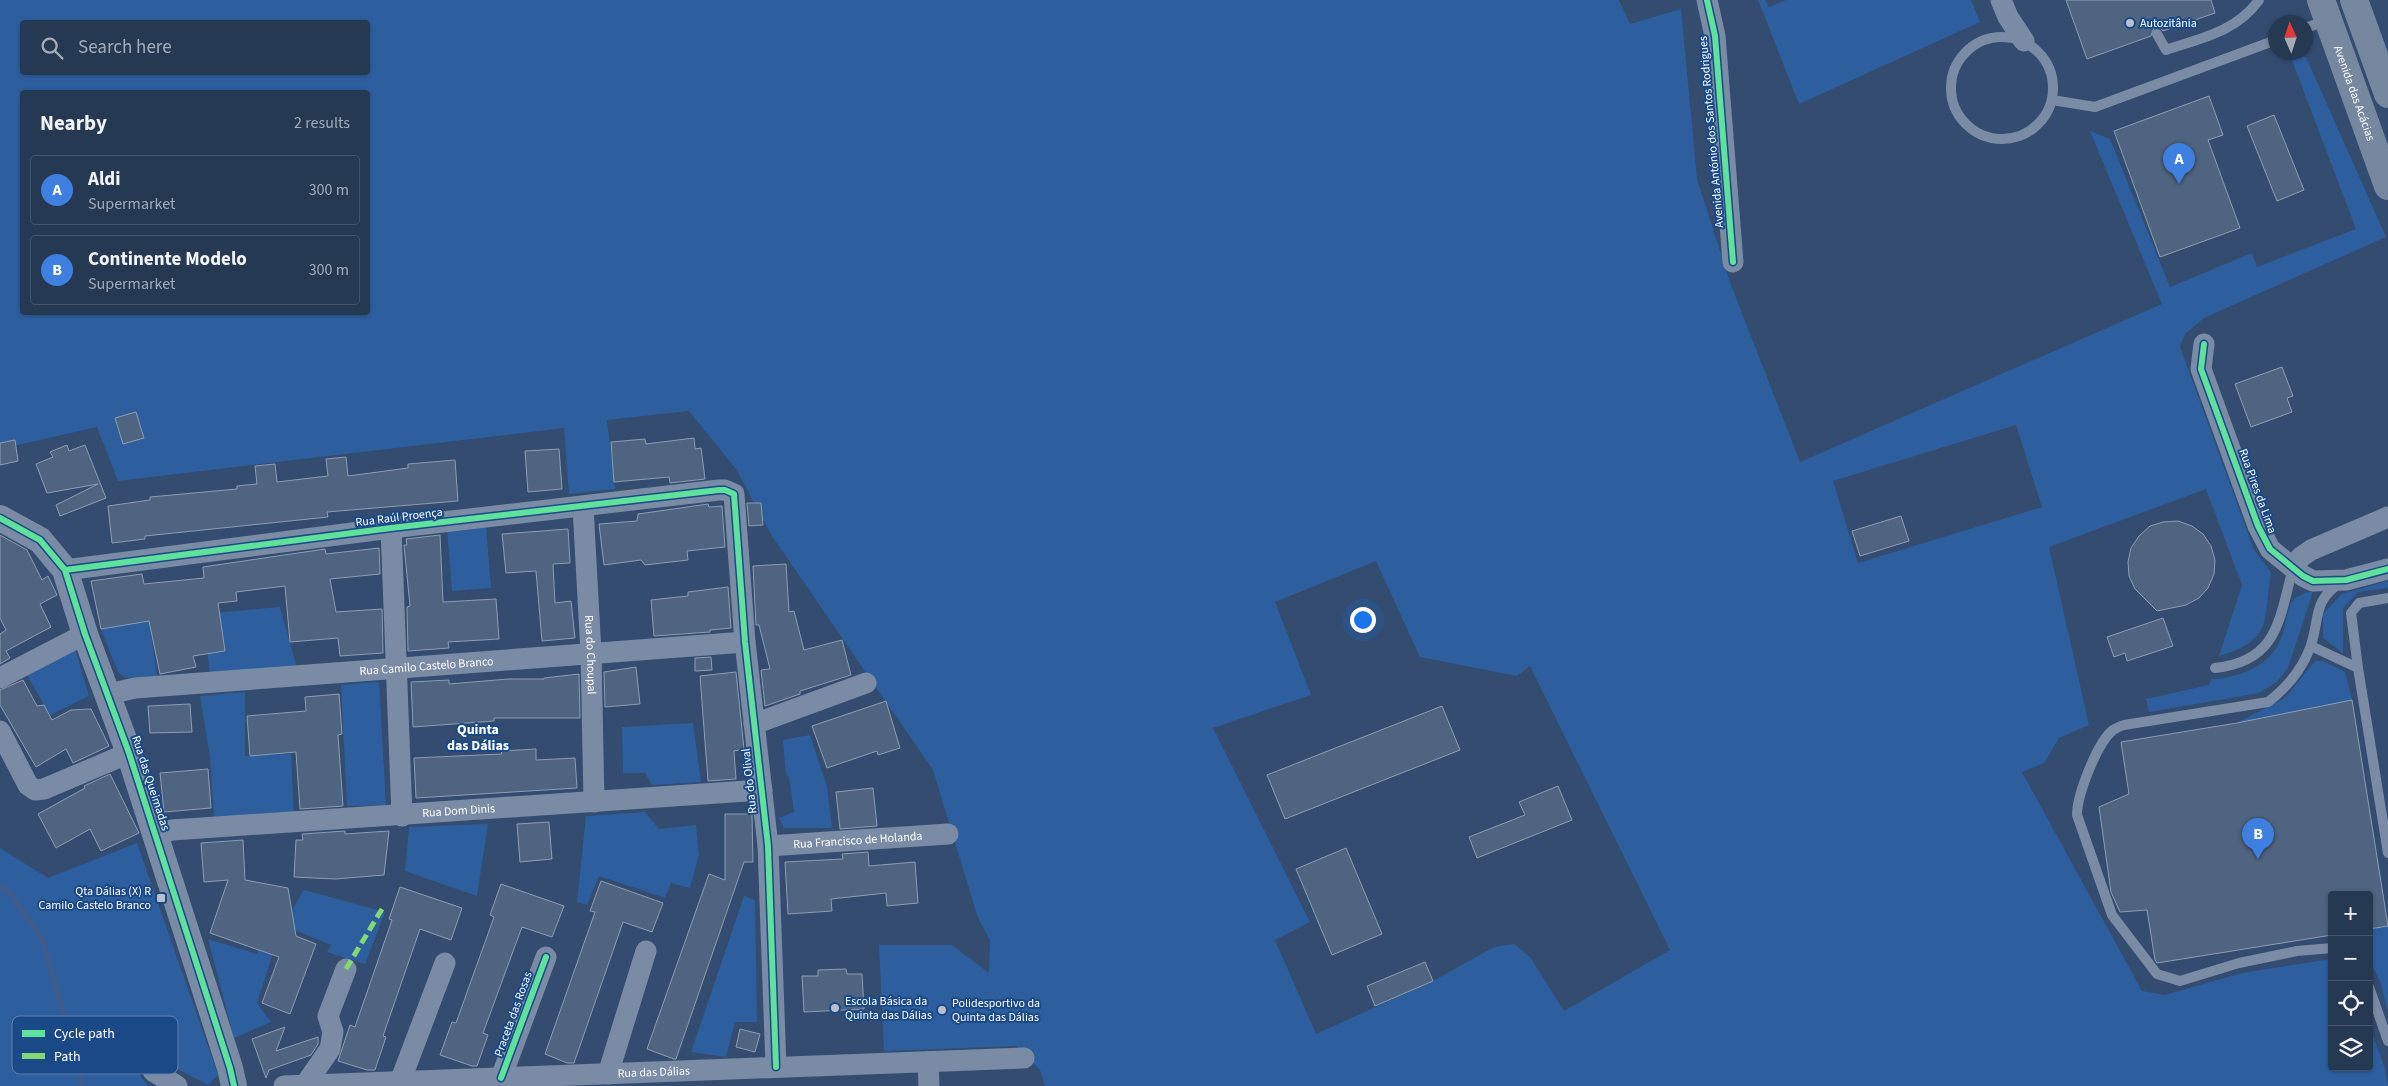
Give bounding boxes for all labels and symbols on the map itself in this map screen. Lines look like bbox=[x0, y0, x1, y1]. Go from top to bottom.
place label: Autozitânia bbox=[2140, 15, 2197, 32]
north arrow bbox=[2268, 15, 2313, 60]
marker: Autozitânia bbox=[2124, 17, 2136, 29]
street label: Avenida António dos Santos Rodrigues bbox=[1695, 35, 1728, 229]
street label: Avenida das Acácias bbox=[2329, 43, 2379, 143]
pin: A bbox=[2163, 143, 2195, 184]
street label: Rua Pires da Lima bbox=[2234, 447, 2281, 536]
street label: Rua Raúl Proença bbox=[354, 504, 444, 531]
your location bbox=[1350, 607, 1376, 633]
street label: Rua do Choupal bbox=[580, 615, 600, 695]
street label: Rua Camilo Castelo Branco bbox=[359, 653, 494, 680]
district label: Quinta das Dálias bbox=[447, 720, 509, 756]
street label: Rua das Queimadas bbox=[127, 733, 174, 833]
street label: Rua do Olival bbox=[738, 747, 761, 815]
street label: Rua Dom Dinis bbox=[422, 800, 496, 822]
pin: B bbox=[2242, 818, 2274, 859]
street label: Rua Francisco de Holanda bbox=[793, 828, 923, 853]
place label: Qta Dálias (X) R Camilo Castelo Branco bbox=[38, 883, 151, 914]
marker: Qta Dálias (X) R Camilo Castelo Branco bbox=[155, 892, 167, 904]
street label: Praceta das Rosas bbox=[490, 969, 537, 1059]
place label: Escola Básica da Quinta das Dálias bbox=[845, 993, 932, 1024]
place label: Polidesportivo da Quinta das Dálias bbox=[952, 995, 1040, 1026]
marker: Escola Básica da Quinta das Dálias bbox=[829, 1002, 841, 1014]
marker: Polidesportivo da Quinta das Dálias bbox=[936, 1004, 948, 1016]
legend bbox=[12, 1016, 178, 1074]
text: Cycle path bbox=[54, 1024, 115, 1044]
text: Path bbox=[54, 1047, 81, 1067]
street label: Rua das Dálias bbox=[617, 1063, 690, 1082]

